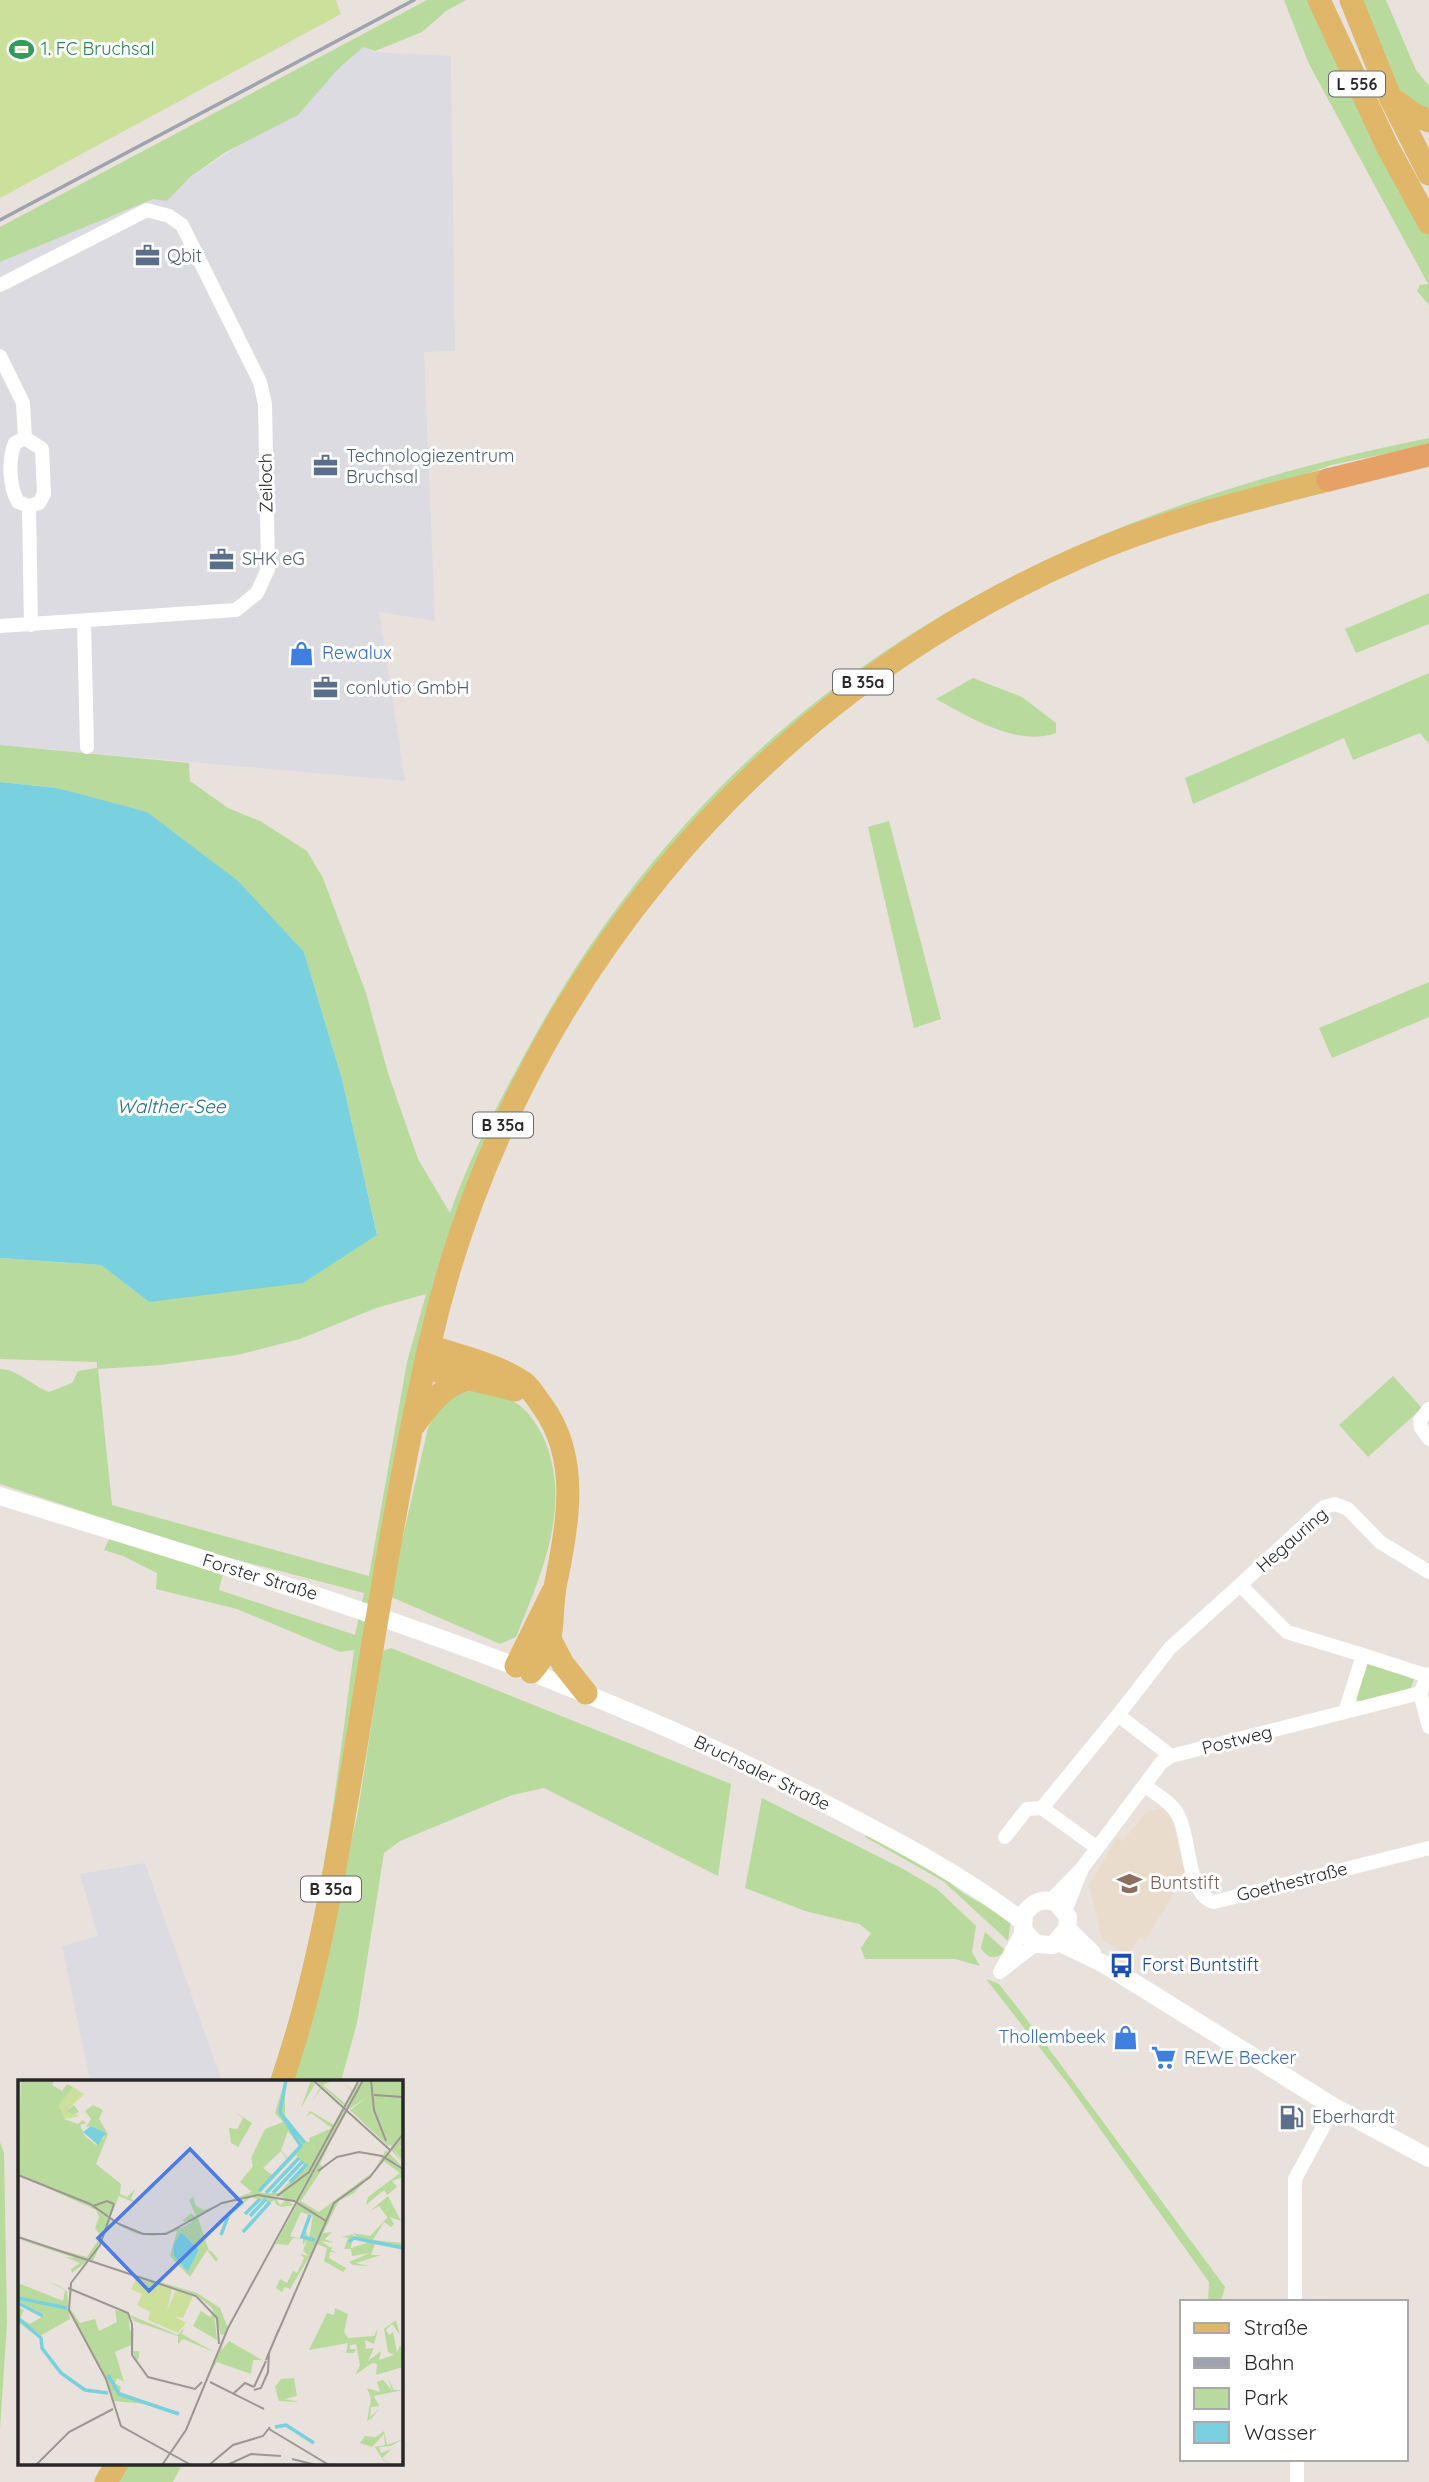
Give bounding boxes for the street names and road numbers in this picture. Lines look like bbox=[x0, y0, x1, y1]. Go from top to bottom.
road number: L 556 bbox=[1329, 72, 1385, 96]
street label: Zeiloch bbox=[253, 453, 278, 513]
road number: B 35a bbox=[833, 670, 893, 694]
road number: B 35a bbox=[473, 1112, 533, 1138]
street label: Hegauring bbox=[1251, 1502, 1332, 1577]
street label: Forster Straße bbox=[200, 1548, 320, 1605]
street label: Postweg bbox=[1199, 1720, 1274, 1759]
street label: Bruchsaler Straße bbox=[690, 1730, 834, 1816]
street label: Goethestraße bbox=[1234, 1857, 1350, 1906]
road number: B 35a bbox=[301, 1876, 361, 1901]

